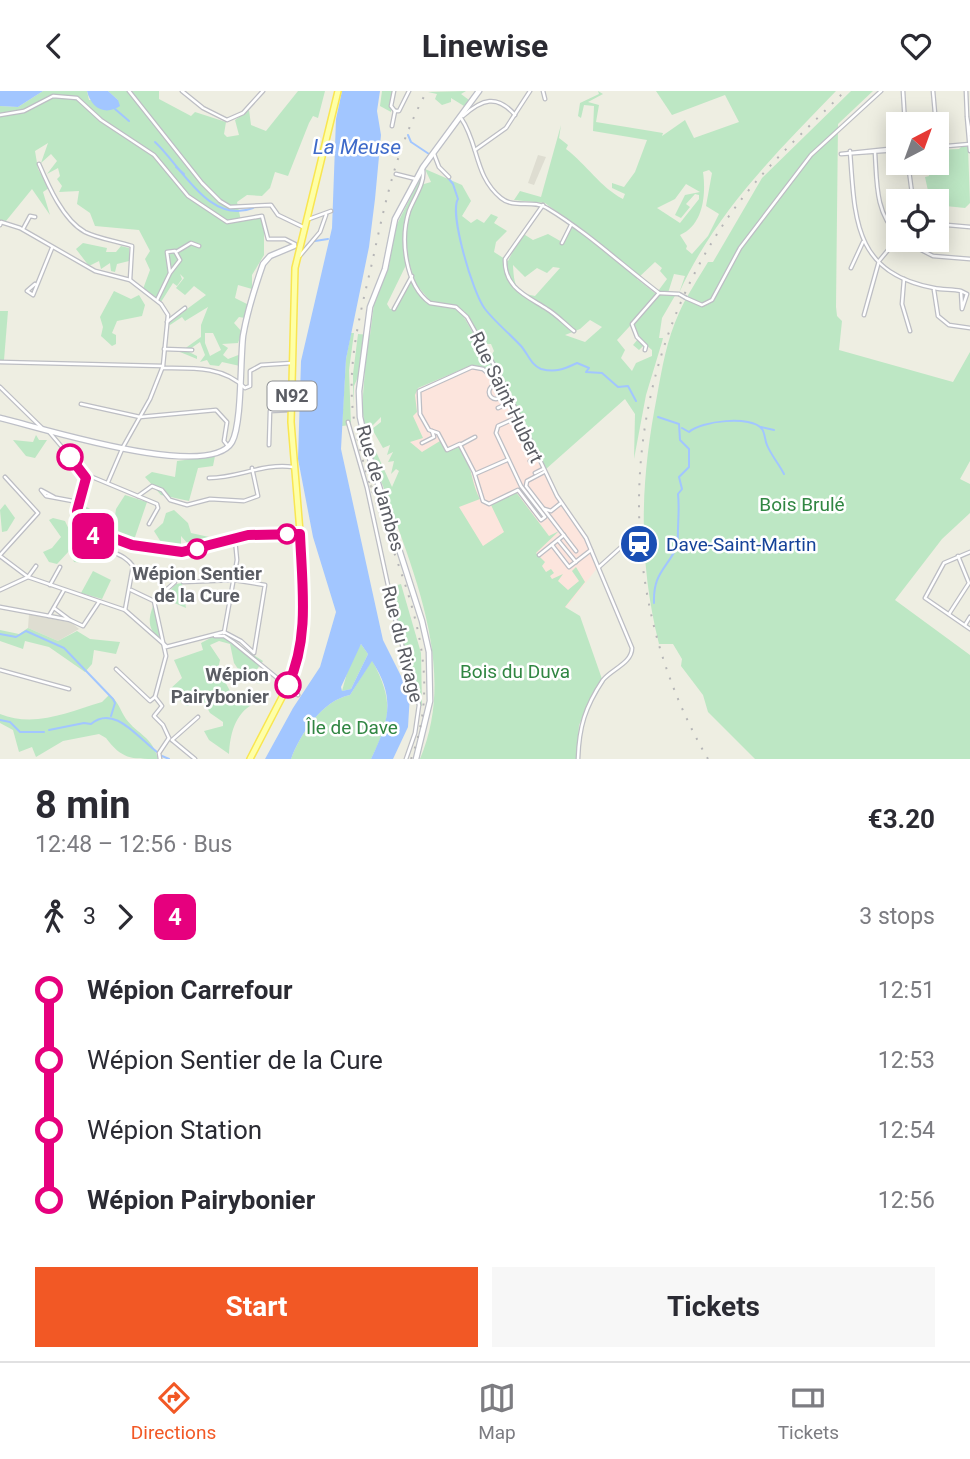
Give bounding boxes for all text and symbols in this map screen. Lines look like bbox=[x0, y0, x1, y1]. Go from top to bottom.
icon: back bbox=[35, 27, 73, 65]
text: Linewise bbox=[422, 27, 548, 65]
icon: heart bbox=[897, 27, 935, 65]
north arrow bbox=[886, 112, 948, 175]
map controls bbox=[886, 112, 949, 252]
water label: La Meuse bbox=[313, 135, 401, 159]
button: locate bbox=[886, 189, 949, 252]
street label: Rue Saint-Hubert bbox=[465, 328, 548, 467]
road number: N92 bbox=[268, 381, 316, 411]
street label: Rue de Jambes bbox=[351, 422, 410, 554]
unlabelled marker bbox=[57, 444, 83, 470]
park label: Bois Brulé bbox=[759, 493, 845, 516]
line badge: 4 bbox=[70, 513, 116, 559]
text: 4 bbox=[86, 522, 100, 550]
station icon: Dave-Saint-Martin bbox=[618, 523, 660, 565]
unlabelled marker bbox=[277, 524, 297, 544]
place label: Dave-Saint-Martin bbox=[666, 533, 816, 556]
marker: Wépion Sentier de la Cure bbox=[187, 539, 207, 559]
place label: Wépion Sentier de la Cure bbox=[132, 562, 262, 607]
street label: Rue du Rivage bbox=[377, 583, 428, 705]
park label: Bois du Duva bbox=[460, 660, 570, 683]
place label: Wépion Pairybonier bbox=[171, 663, 269, 708]
marker: Wépion Pairybonier bbox=[275, 672, 301, 698]
park label: Île de Dave bbox=[305, 716, 398, 739]
text: 8 min bbox=[35, 783, 131, 827]
text: €3.20 bbox=[868, 804, 935, 834]
text: 12:48 – 12:56 · Bus bbox=[35, 831, 232, 858]
icon: walk bbox=[35, 898, 73, 936]
icon: forward bbox=[106, 898, 144, 936]
text: 3 bbox=[83, 903, 96, 930]
text: 4 bbox=[168, 903, 182, 931]
text: 3 stops bbox=[859, 903, 935, 930]
text: Wépion Carrefour bbox=[87, 975, 292, 1005]
text: 12:51 bbox=[878, 977, 935, 1004]
text: Wépion Sentier de la Cure bbox=[87, 1045, 383, 1075]
text: 12:53 bbox=[878, 1047, 935, 1074]
text: Wépion Station bbox=[87, 1115, 262, 1145]
text: 12:54 bbox=[878, 1117, 935, 1144]
text: Wépion Pairybonier bbox=[87, 1185, 315, 1215]
text: 12:56 bbox=[878, 1187, 935, 1214]
button: Start bbox=[35, 1267, 478, 1347]
button: Tickets bbox=[492, 1267, 935, 1347]
tab: Directions bbox=[131, 1379, 216, 1444]
tab: Map bbox=[478, 1379, 516, 1444]
tab: Tickets bbox=[778, 1379, 839, 1444]

